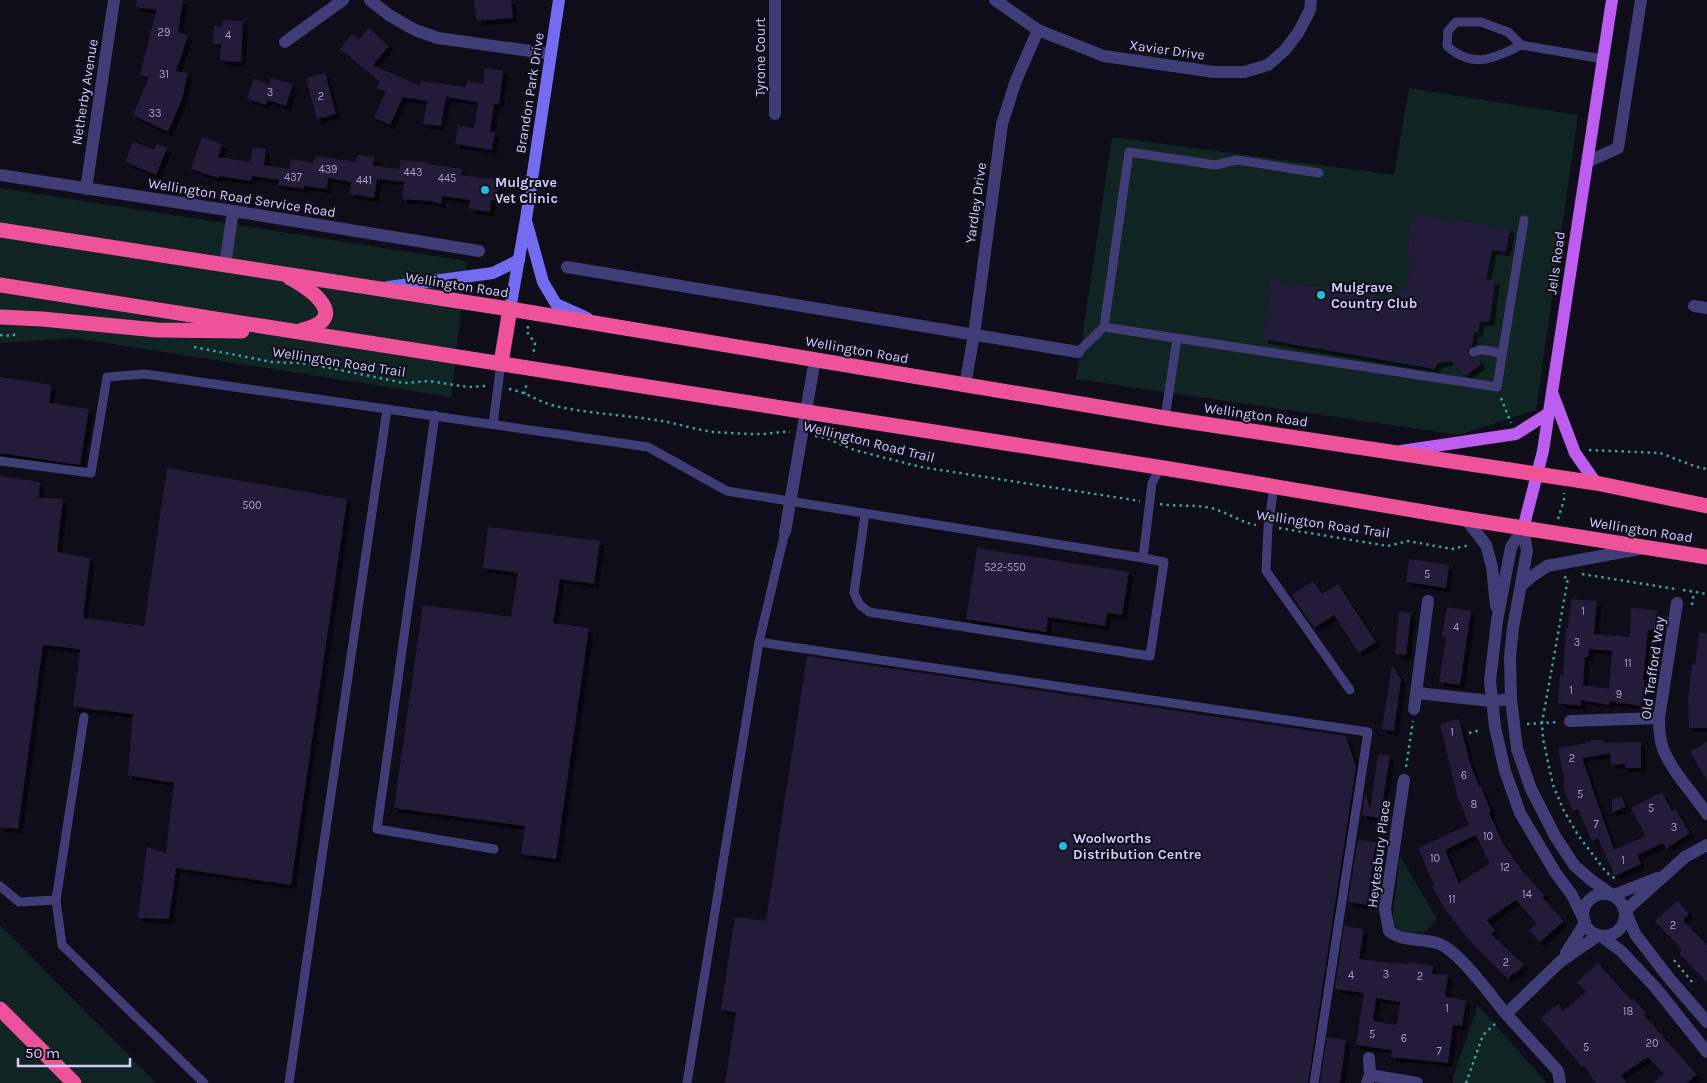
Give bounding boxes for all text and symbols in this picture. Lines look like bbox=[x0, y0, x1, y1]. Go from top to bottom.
street label: Tyrone Court bbox=[752, 17, 769, 97]
house number: 29 bbox=[158, 26, 170, 39]
house number: 4 bbox=[225, 29, 231, 42]
street label: Brandon Park Drive bbox=[512, 31, 548, 155]
street label: Xavier Drive bbox=[1128, 36, 1206, 64]
street label: Netherby Avenue bbox=[68, 38, 102, 146]
house number: 31 bbox=[159, 68, 169, 81]
house number: 3 bbox=[267, 86, 273, 99]
house number: 2 bbox=[318, 90, 324, 103]
house number: 33 bbox=[149, 107, 162, 120]
street label: Yardley Drive bbox=[962, 161, 990, 245]
house number: 439 bbox=[318, 163, 338, 176]
house number: 443 bbox=[404, 166, 422, 179]
house number: 437 bbox=[284, 171, 302, 184]
house number: 445 bbox=[438, 172, 456, 185]
house number: 441 bbox=[356, 174, 372, 187]
place label: Mulgrave Vet Clinic bbox=[495, 174, 558, 207]
street label: Wellington Road Service Road bbox=[147, 175, 337, 221]
marker: Mulgrave Vet Clinic bbox=[479, 184, 491, 196]
street label: Jells Road bbox=[1543, 230, 1569, 296]
street label: Wellington Road bbox=[404, 268, 510, 302]
place label: Mulgrave Country Club bbox=[1331, 279, 1417, 312]
marker: Mulgrave Country Club bbox=[1315, 289, 1327, 301]
street label: Wellington Road bbox=[804, 333, 910, 367]
street label: Wellington Road Trail bbox=[271, 343, 407, 381]
street label: Wellington Road bbox=[1203, 399, 1309, 431]
street label: Wellington Road Trail bbox=[802, 417, 936, 467]
house number: 500 bbox=[242, 499, 262, 512]
street label: Wellington Road Trail bbox=[1255, 506, 1391, 542]
street label: Wellington Road bbox=[1588, 513, 1694, 547]
house number: 522-550 bbox=[984, 561, 1026, 574]
house number: 5 bbox=[1424, 568, 1430, 581]
house number: 1 bbox=[1581, 605, 1585, 618]
street label: Old Trafford Way bbox=[1637, 615, 1669, 720]
house number: 4 bbox=[1453, 621, 1459, 634]
house number: 3 bbox=[1574, 636, 1580, 649]
house number: 11 bbox=[1624, 657, 1632, 670]
house number: 1 bbox=[1569, 684, 1573, 697]
house number: 9 bbox=[1616, 688, 1622, 701]
house number: 1 bbox=[1450, 726, 1454, 739]
house number: 2 bbox=[1569, 752, 1575, 765]
house number: 6 bbox=[1461, 769, 1467, 782]
house number: 5 bbox=[1577, 788, 1583, 801]
house number: 8 bbox=[1471, 798, 1478, 811]
street label: Heytesbury Place bbox=[1364, 799, 1394, 909]
house number: 5 bbox=[1648, 802, 1654, 815]
house number: 7 bbox=[1593, 818, 1599, 831]
house number: 3 bbox=[1671, 821, 1677, 834]
place label: Woolworths Distribution Centre bbox=[1073, 830, 1201, 863]
house number: 10 bbox=[1483, 830, 1493, 843]
marker: Woolworths Distribution Centre bbox=[1057, 840, 1069, 852]
house number: 10 bbox=[1430, 852, 1440, 865]
house number: 1 bbox=[1621, 854, 1625, 867]
house number: 12 bbox=[1500, 861, 1510, 874]
house number: 14 bbox=[1522, 888, 1532, 901]
house number: 11 bbox=[1448, 893, 1456, 906]
house number: 2 bbox=[1670, 919, 1676, 932]
house number: 2 bbox=[1503, 956, 1509, 969]
house number: 3 bbox=[1383, 968, 1389, 981]
house number: 4 bbox=[1348, 969, 1354, 982]
house number: 2 bbox=[1417, 970, 1423, 983]
house number: 1 bbox=[1445, 1002, 1449, 1015]
house number: 18 bbox=[1623, 1005, 1633, 1018]
house number: 5 bbox=[1369, 1028, 1375, 1041]
house number: 6 bbox=[1401, 1032, 1407, 1045]
scale bar bbox=[18, 1036, 130, 1068]
house number: 20 bbox=[1646, 1037, 1658, 1050]
house number: 5 bbox=[1583, 1041, 1589, 1054]
text: 50 m bbox=[25, 1044, 60, 1062]
house number: 7 bbox=[1436, 1045, 1442, 1058]

